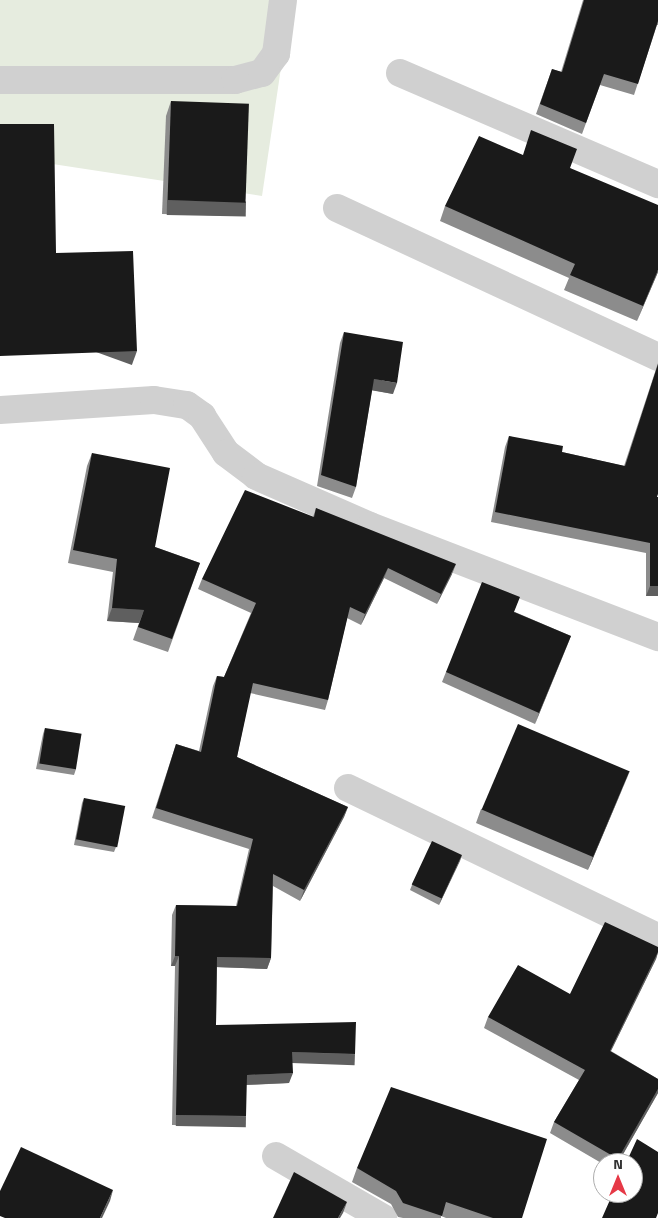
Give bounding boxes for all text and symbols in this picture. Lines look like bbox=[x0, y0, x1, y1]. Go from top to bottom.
north arrow bbox=[593, 1153, 643, 1203]
text: N bbox=[613, 1153, 623, 1174]

